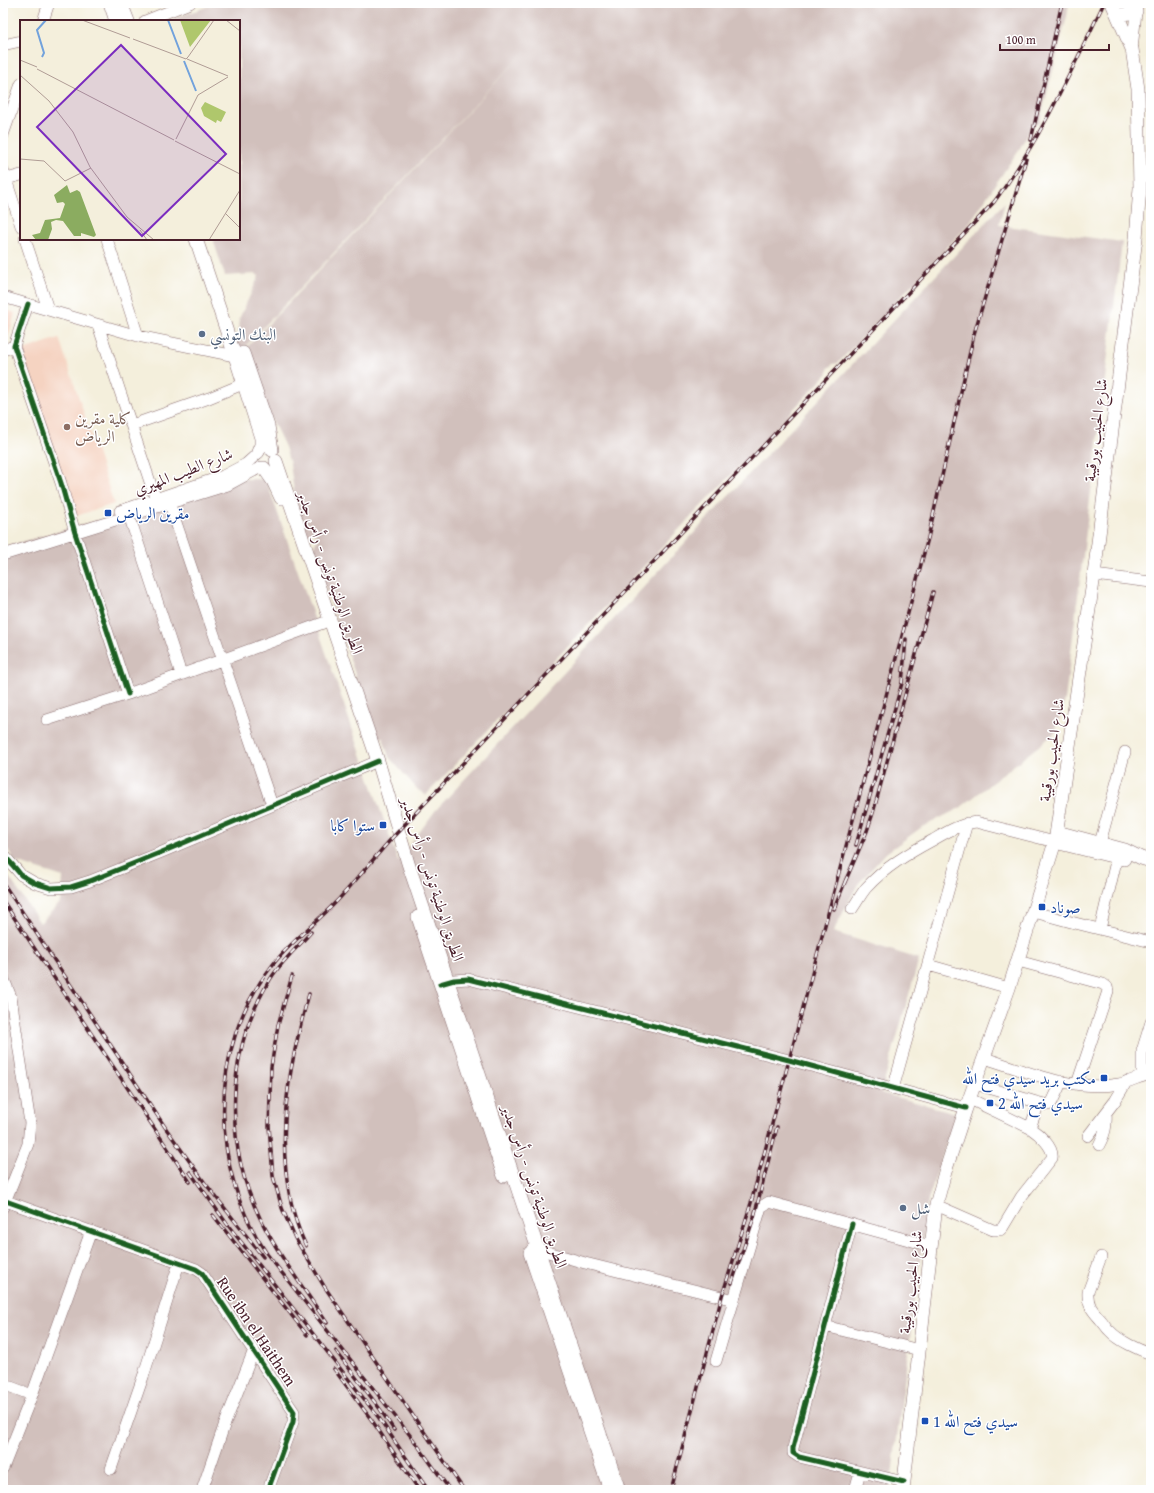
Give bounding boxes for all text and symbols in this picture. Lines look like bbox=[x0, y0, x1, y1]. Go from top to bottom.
inset map bbox=[20, 20, 240, 240]
scale bar bbox=[1000, 26, 1109, 52]
text: 100 m bbox=[1006, 31, 1036, 48]
place label: البنك التونسي bbox=[210, 322, 276, 350]
marker: البنك التونسي bbox=[197, 329, 207, 339]
street label: شارع الحبيب بورقيبة bbox=[1077, 377, 1115, 483]
place label: كلية مقرين الرياض bbox=[75, 406, 131, 448]
marker: كلية مقرين الرياض bbox=[62, 422, 72, 432]
street label: شارع الطيب المهيري bbox=[130, 441, 237, 503]
street label: الطريق الوطنية تونس - رأس جدير bbox=[291, 485, 370, 657]
place label: مقرين الرياض bbox=[116, 501, 190, 525]
marker: مقرين الرياض bbox=[103, 508, 113, 518]
street label: شارع الحبيب بورقيبة bbox=[1032, 697, 1072, 803]
street label: الطريق الوطنية تونس - رأس جدير bbox=[394, 792, 471, 964]
place label: ستوا كابا bbox=[330, 813, 375, 837]
marker: ستوا كابا bbox=[378, 820, 388, 830]
place label: صوناد bbox=[1050, 895, 1081, 919]
marker: صوناد bbox=[1037, 902, 1047, 912]
place label: مكتب بريد سيدي فتح الله bbox=[962, 1066, 1096, 1093]
marker: مكتب بريد سيدي فتح الله bbox=[1099, 1073, 1109, 1083]
place label: 2 سيدي فتح الله bbox=[998, 1091, 1083, 1118]
marker: 2 سيدي فتح الله bbox=[985, 1098, 995, 1108]
street label: الطريق الوطنية تونس - رأس جدير bbox=[495, 1099, 574, 1271]
place label: شل bbox=[911, 1196, 930, 1220]
marker: شل bbox=[898, 1203, 908, 1213]
street label: شارع الحبيب بورقيبة bbox=[892, 1229, 930, 1335]
street label: Rue ibn el Haithem bbox=[211, 1271, 303, 1391]
place label: سيدي فتح الله 1 bbox=[933, 1409, 1018, 1436]
marker: سيدي فتح الله 1 bbox=[920, 1416, 930, 1426]

